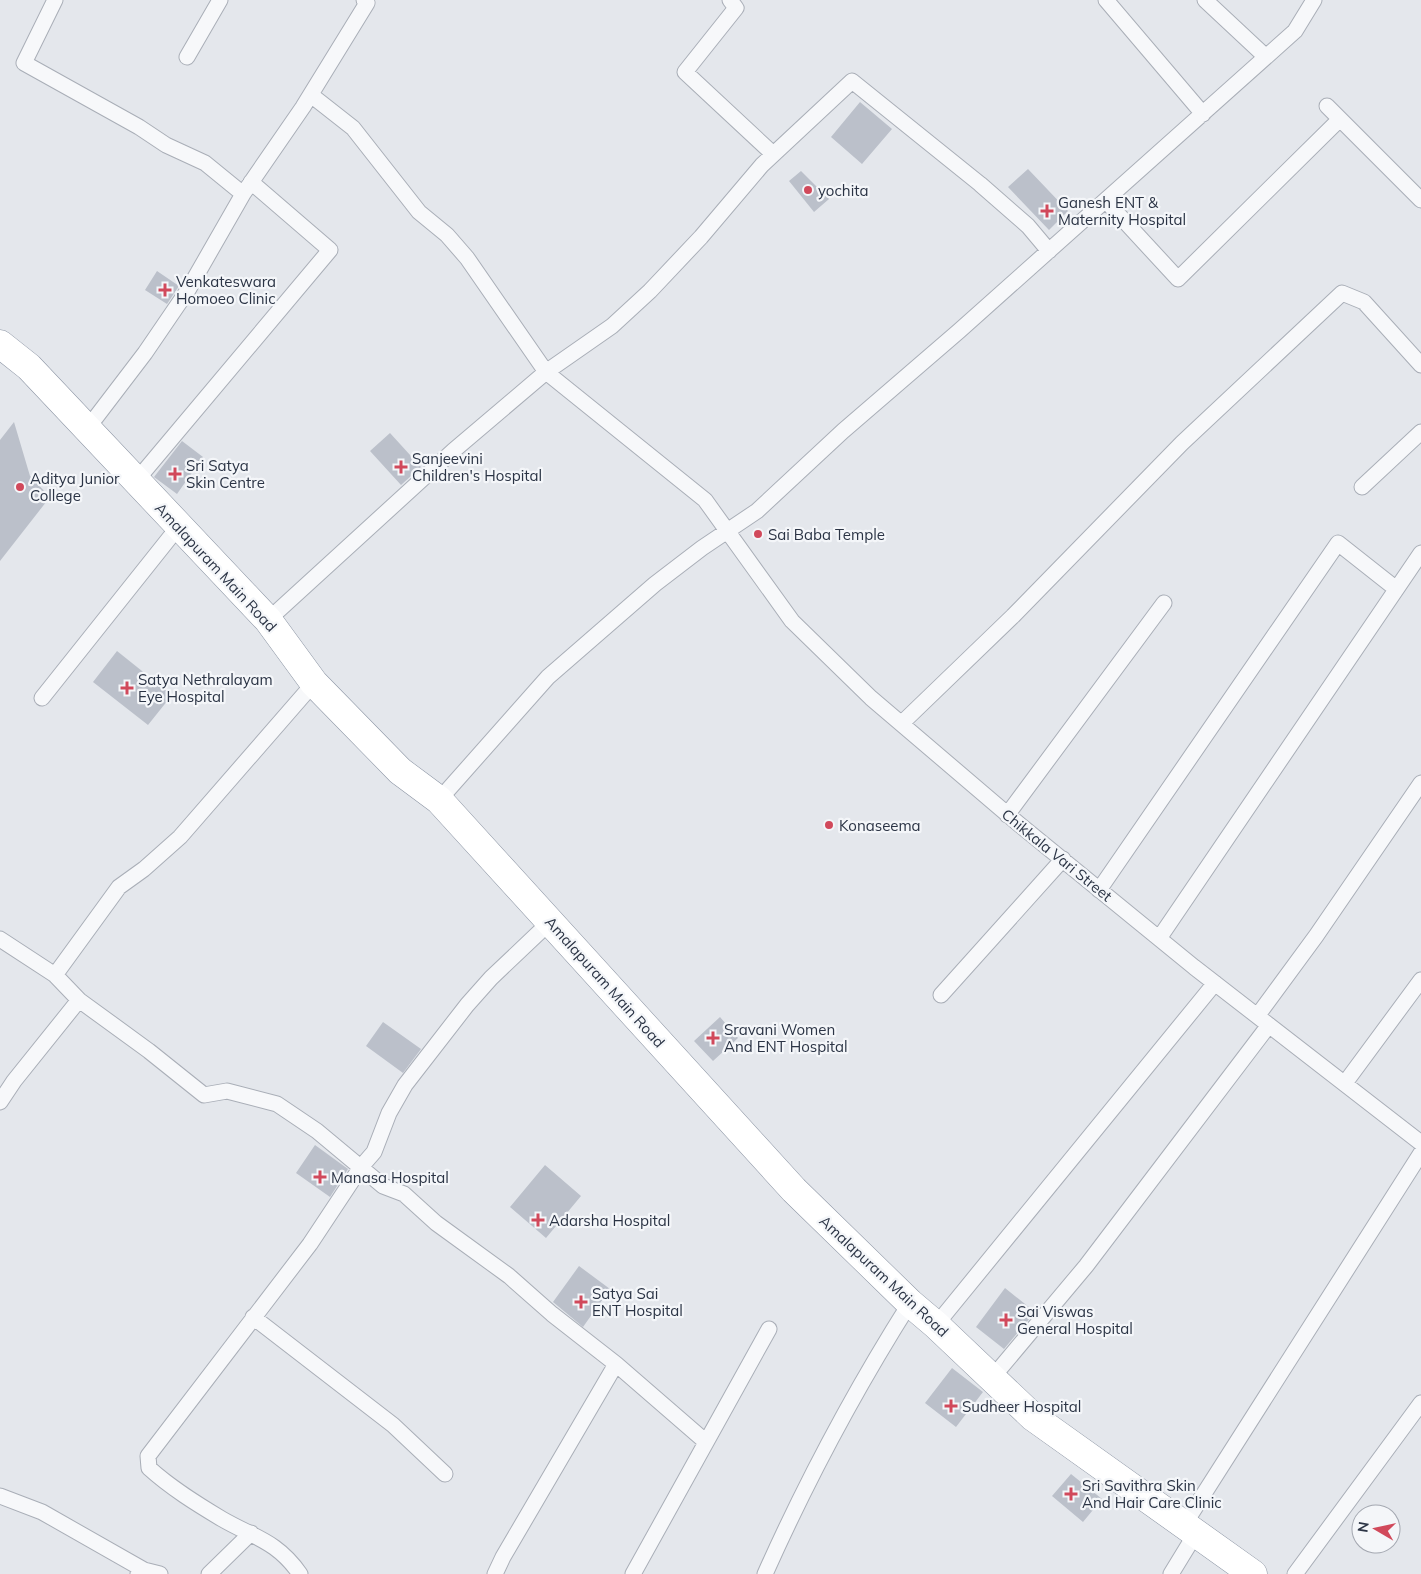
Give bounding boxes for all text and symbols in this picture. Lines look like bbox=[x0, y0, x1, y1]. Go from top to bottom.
place label: yochita bbox=[818, 181, 868, 200]
marker: yochita bbox=[802, 184, 814, 196]
place label: Ganesh ENT & Maternity Hospital bbox=[1058, 193, 1186, 229]
marker: Ganesh ENT & Maternity Hospital bbox=[1040, 204, 1054, 218]
place label: Venkateswara Homoeo Clinic bbox=[176, 272, 276, 308]
marker: Venkateswara Homoeo Clinic bbox=[158, 283, 172, 297]
place label: Sanjeevini Children's Hospital bbox=[412, 449, 542, 485]
place label: Sri Satya Skin Centre bbox=[186, 456, 265, 492]
marker: Sanjeevini Children's Hospital bbox=[394, 460, 408, 474]
marker: Sri Satya Skin Centre bbox=[168, 467, 182, 481]
place label: Aditya Junior College bbox=[30, 469, 120, 505]
marker: Aditya Junior College bbox=[14, 481, 26, 493]
street label: Amalapuram Main Road bbox=[151, 498, 281, 636]
place label: Sai Baba Temple bbox=[768, 525, 885, 544]
marker: Sai Baba Temple bbox=[752, 528, 764, 540]
place label: Satya Nethralayam Eye Hospital bbox=[138, 670, 273, 706]
marker: Satya Nethralayam Eye Hospital bbox=[120, 681, 134, 695]
street label: Chikkala Vari Street bbox=[998, 805, 1116, 905]
place label: Konaseema bbox=[839, 816, 921, 835]
marker: Konaseema bbox=[823, 819, 835, 831]
street label: Amalapuram Main Road bbox=[541, 913, 669, 1051]
place label: Sravani Women And ENT Hospital bbox=[724, 1020, 848, 1056]
marker: Sravani Women And ENT Hospital bbox=[706, 1031, 720, 1045]
place label: Manasa Hospital bbox=[331, 1168, 449, 1187]
marker: Manasa Hospital bbox=[313, 1170, 327, 1184]
place label: Adarsha Hospital bbox=[549, 1211, 670, 1230]
street label: Amalapuram Main Road bbox=[815, 1211, 953, 1341]
marker: Adarsha Hospital bbox=[531, 1213, 545, 1227]
place label: Satya Sai ENT Hospital bbox=[592, 1284, 683, 1320]
marker: Satya Sai ENT Hospital bbox=[574, 1295, 588, 1309]
place label: Sai Viswas General Hospital bbox=[1017, 1302, 1133, 1338]
marker: Sai Viswas General Hospital bbox=[999, 1313, 1013, 1327]
place label: Sudheer Hospital bbox=[962, 1397, 1081, 1416]
marker: Sudheer Hospital bbox=[944, 1399, 958, 1413]
place label: Sri Savithra Skin And Hair Care Clinic bbox=[1082, 1476, 1222, 1512]
marker: Sri Savithra Skin And Hair Care Clinic bbox=[1064, 1487, 1078, 1501]
north arrow bbox=[1351, 1504, 1401, 1554]
text: N bbox=[1353, 1520, 1373, 1534]

